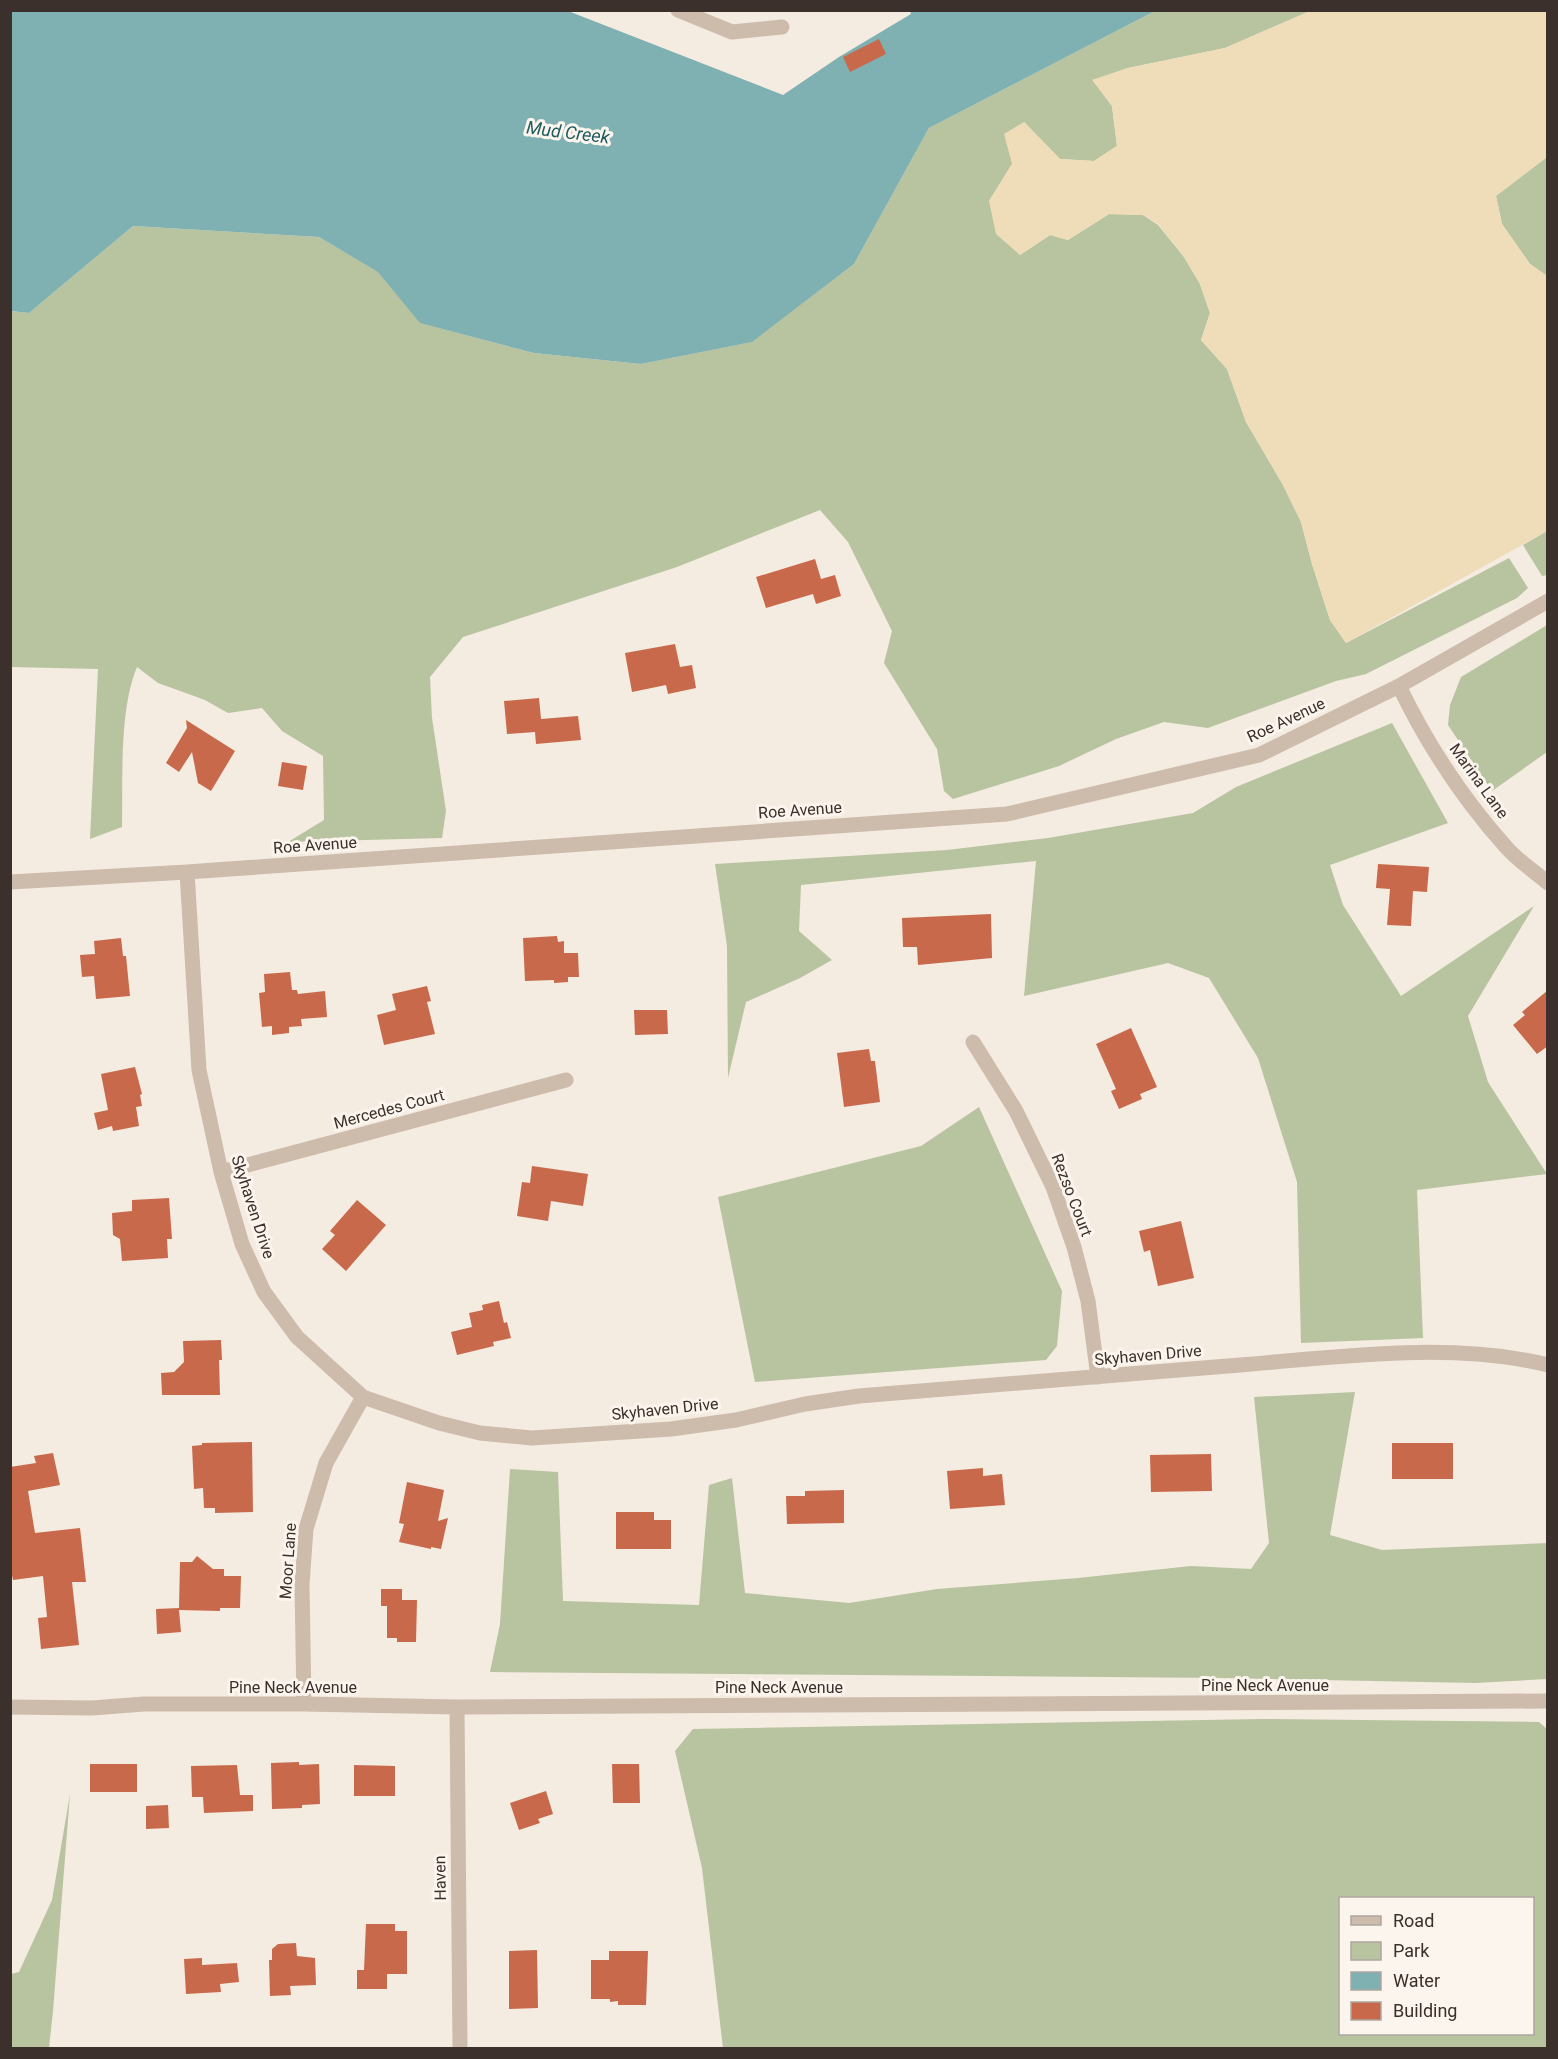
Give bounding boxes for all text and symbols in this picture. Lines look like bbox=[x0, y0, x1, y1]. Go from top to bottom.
water label: Mud Creek bbox=[525, 116, 612, 148]
street label: Roe Avenue bbox=[1244, 694, 1328, 746]
street label: Marina Lane bbox=[1445, 740, 1513, 822]
street label: Roe Avenue bbox=[758, 798, 842, 822]
street label: Roe Avenue bbox=[273, 833, 357, 857]
street label: Mercedes Court bbox=[332, 1085, 446, 1133]
street label: Rezso Court bbox=[1048, 1151, 1096, 1239]
street label: Skyhaven Drive bbox=[227, 1153, 279, 1261]
street label: Skyhaven Drive bbox=[1094, 1341, 1202, 1369]
street label: Skyhaven Drive bbox=[611, 1394, 719, 1424]
street label: Moor Lane bbox=[276, 1522, 300, 1600]
street label: Pine Neck Avenue bbox=[1201, 1676, 1329, 1695]
street label: Pine Neck Avenue bbox=[229, 1678, 357, 1697]
street label: Pine Neck Avenue bbox=[715, 1678, 843, 1697]
street label: Haven bbox=[430, 1855, 450, 1901]
legend bbox=[1339, 1897, 1534, 2035]
text: Road bbox=[1393, 1910, 1434, 1931]
text: Park bbox=[1393, 1940, 1430, 1961]
text: Water bbox=[1393, 1970, 1440, 1991]
text: Building bbox=[1393, 2000, 1457, 2021]

